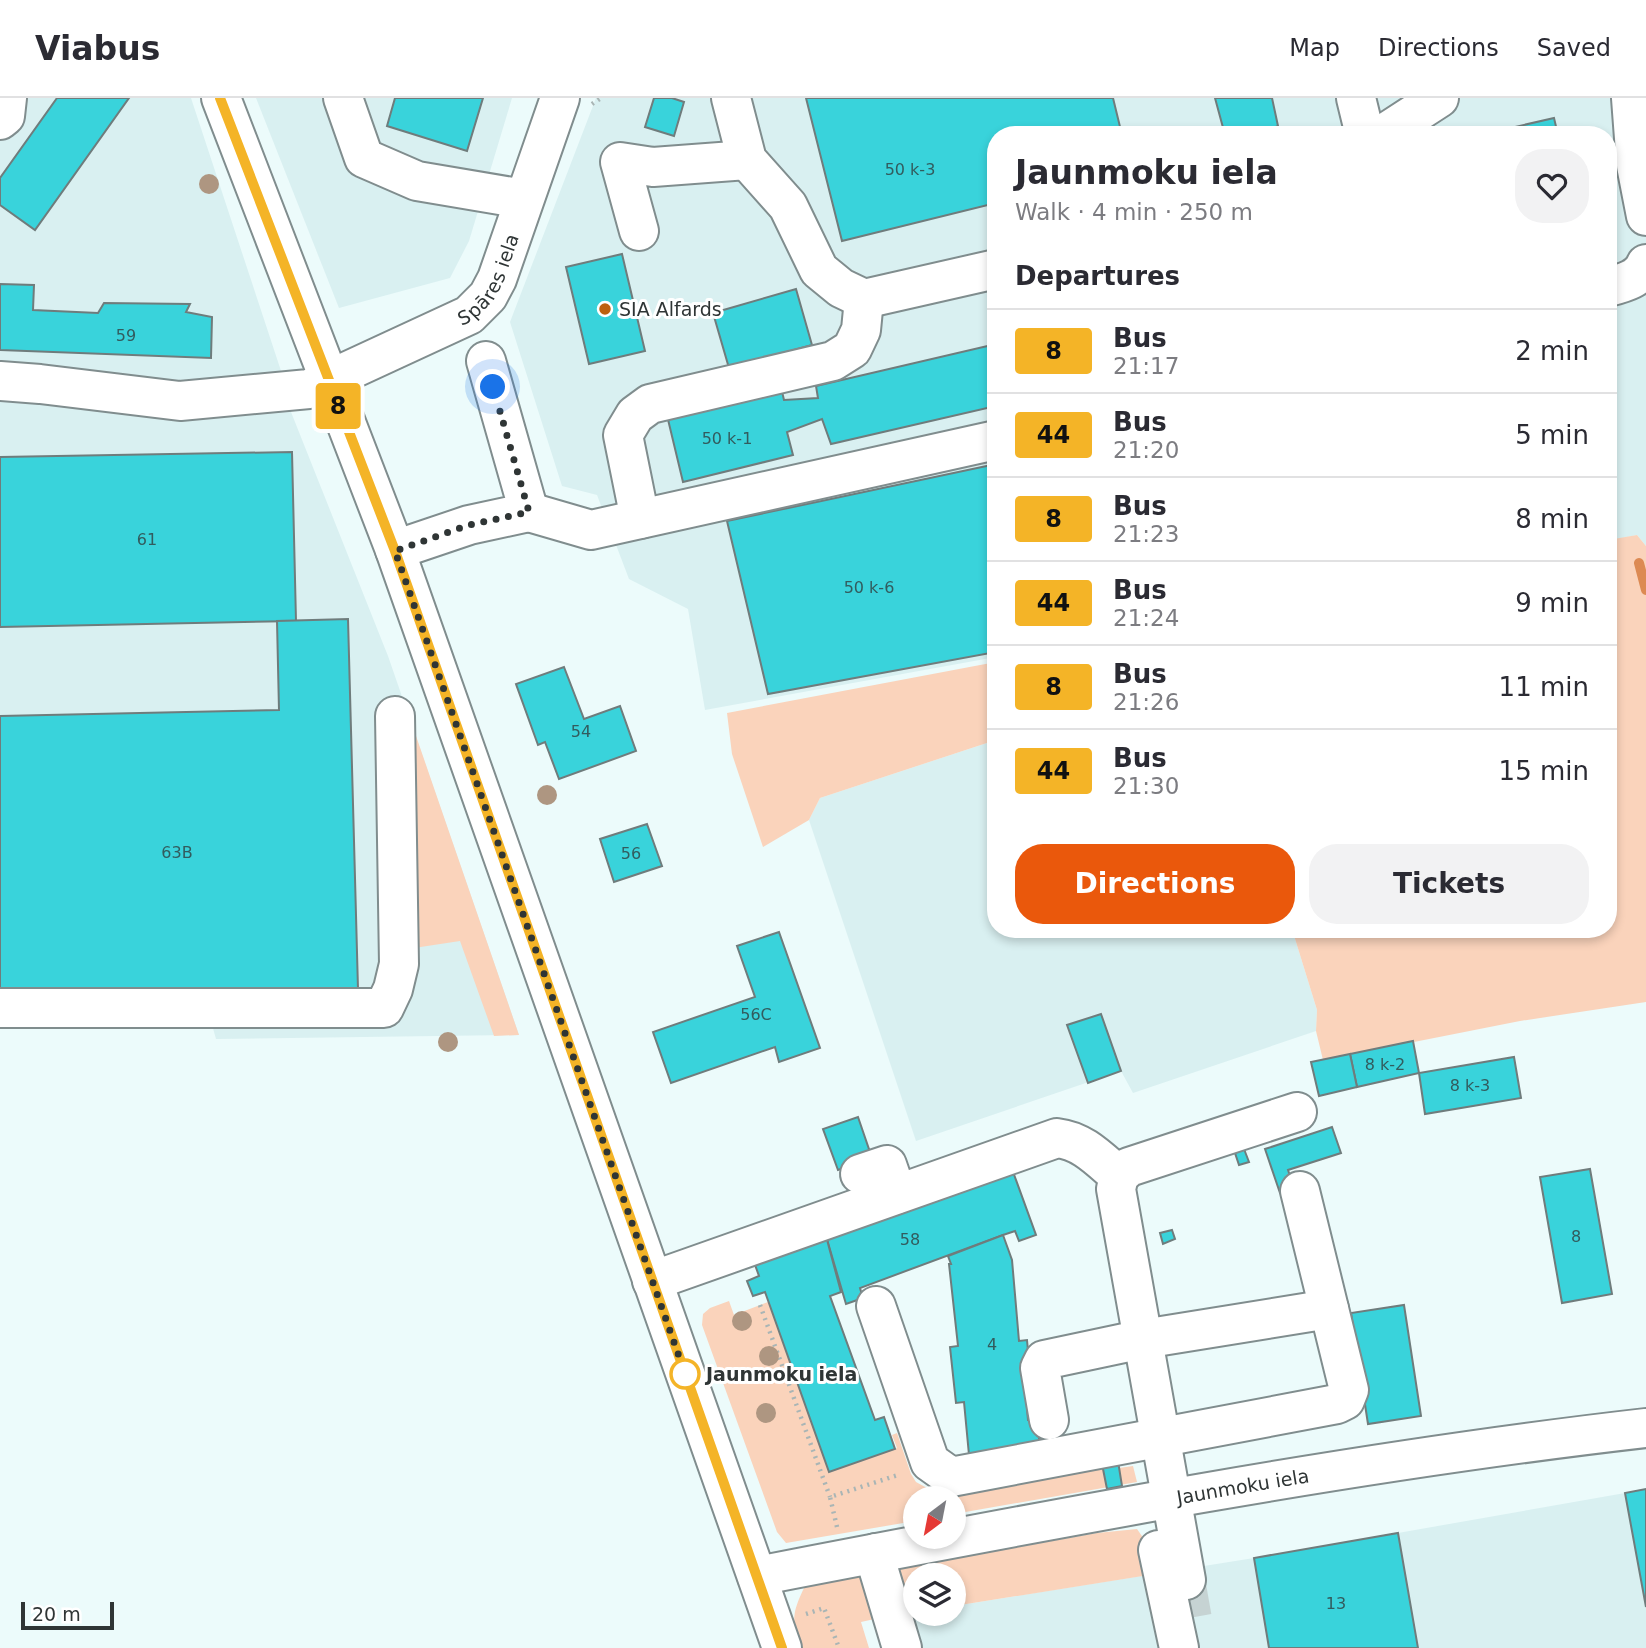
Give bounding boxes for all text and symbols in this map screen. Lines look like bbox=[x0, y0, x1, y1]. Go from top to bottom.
text: Viabus bbox=[35, 29, 160, 68]
text: Map bbox=[1289, 34, 1340, 62]
text: Directions bbox=[1378, 34, 1499, 62]
text: Saved bbox=[1537, 34, 1611, 62]
button: heart bbox=[1515, 149, 1589, 223]
text: Jaunmoku iela bbox=[1015, 153, 1278, 192]
house number: 50 k-3 bbox=[885, 160, 935, 179]
text: Walk · 4 min · 250 m bbox=[1015, 199, 1253, 225]
street label: Spāres iela bbox=[454, 231, 523, 330]
text: Departures bbox=[1015, 261, 1180, 291]
place label: SIA Alfards bbox=[619, 298, 722, 320]
marker: SIA Alfards bbox=[597, 301, 613, 317]
text: Bus bbox=[1113, 323, 1167, 353]
house number: 59 bbox=[116, 326, 136, 345]
text: 2 min bbox=[1515, 336, 1589, 366]
text: 8 bbox=[1045, 337, 1062, 365]
text: 21:17 bbox=[1113, 353, 1179, 379]
your location bbox=[475, 369, 510, 404]
line badge: 8 bbox=[315, 383, 361, 429]
text: 8 bbox=[330, 392, 346, 420]
text: Bus bbox=[1113, 407, 1167, 437]
text: 5 min bbox=[1515, 420, 1589, 450]
text: 44 bbox=[1037, 421, 1070, 449]
house number: 50 k-1 bbox=[702, 429, 752, 448]
text: 21:20 bbox=[1113, 437, 1179, 463]
text: Bus bbox=[1113, 491, 1167, 521]
text: 8 min bbox=[1515, 504, 1589, 534]
text: 8 bbox=[1045, 505, 1062, 533]
text: 21:23 bbox=[1113, 521, 1179, 547]
house number: 61 bbox=[137, 530, 157, 549]
text: Bus bbox=[1113, 575, 1167, 605]
house number: 50 k-6 bbox=[844, 578, 894, 597]
text: 9 min bbox=[1515, 588, 1589, 618]
text: 44 bbox=[1037, 589, 1070, 617]
text: 21:24 bbox=[1113, 605, 1179, 631]
text: Bus bbox=[1113, 659, 1167, 689]
text: 11 min bbox=[1499, 672, 1589, 702]
text: 8 bbox=[1045, 673, 1062, 701]
text: 21:26 bbox=[1113, 689, 1179, 715]
house number: 54 bbox=[571, 722, 591, 741]
text: Bus bbox=[1113, 743, 1167, 773]
text: 15 min bbox=[1499, 756, 1589, 786]
text: 44 bbox=[1037, 757, 1070, 785]
text: 21:30 bbox=[1113, 773, 1179, 799]
house number: 63B bbox=[161, 843, 193, 862]
house number: 56 bbox=[621, 844, 641, 863]
button: Directions bbox=[1015, 844, 1295, 924]
button: Tickets bbox=[1309, 844, 1589, 924]
house number: 56C bbox=[740, 1005, 772, 1024]
house number: 8 k-2 bbox=[1365, 1055, 1405, 1074]
house number: 8 k-3 bbox=[1450, 1076, 1490, 1095]
house number: 8 bbox=[1571, 1227, 1581, 1246]
house number: 58 bbox=[900, 1230, 920, 1249]
house number: 4 bbox=[987, 1335, 997, 1354]
marker: Jaunmoku iela bbox=[670, 1359, 700, 1389]
place label: Jaunmoku iela bbox=[704, 1363, 857, 1385]
street label: Jaunmoku iela bbox=[1174, 1464, 1311, 1508]
north arrow bbox=[903, 1486, 966, 1549]
map controls bbox=[903, 1486, 966, 1626]
button: layers bbox=[903, 1563, 966, 1626]
house number: 13 bbox=[1326, 1594, 1346, 1613]
scale bar bbox=[21, 1599, 114, 1631]
text: 20 m bbox=[32, 1603, 81, 1625]

